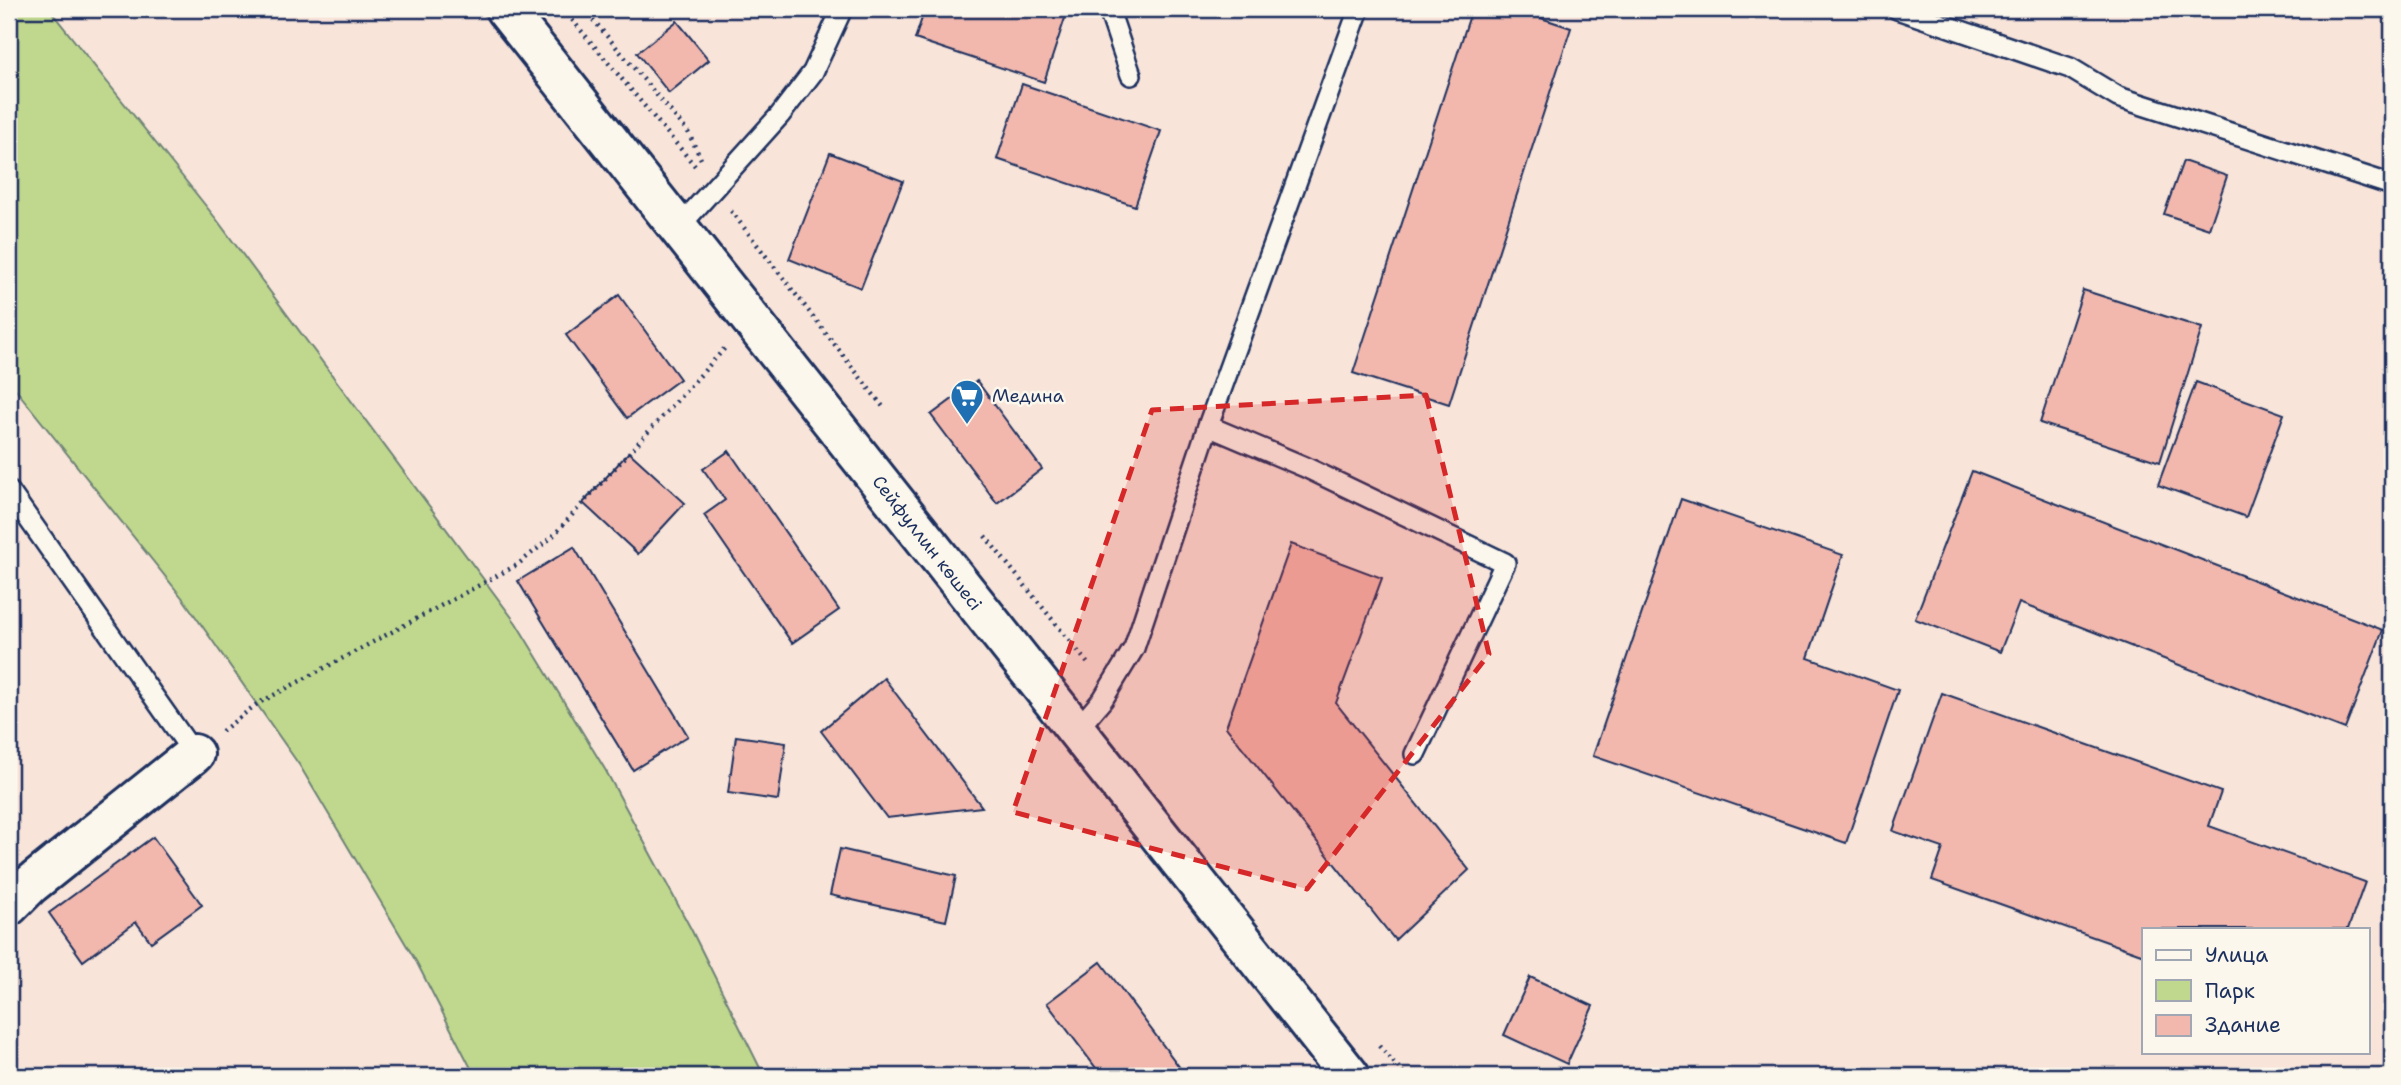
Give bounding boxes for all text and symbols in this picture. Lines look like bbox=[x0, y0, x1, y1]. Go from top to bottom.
supermarket icon: Медина bbox=[948, 377, 986, 426]
place label: Медина bbox=[992, 384, 1064, 408]
street label: Сейфуллин көшесі bbox=[867, 471, 987, 615]
legend bbox=[2142, 928, 2370, 1054]
text: Улица bbox=[2205, 941, 2268, 969]
text: Парк bbox=[2205, 977, 2255, 1005]
text: Здание bbox=[2205, 1011, 2281, 1039]

